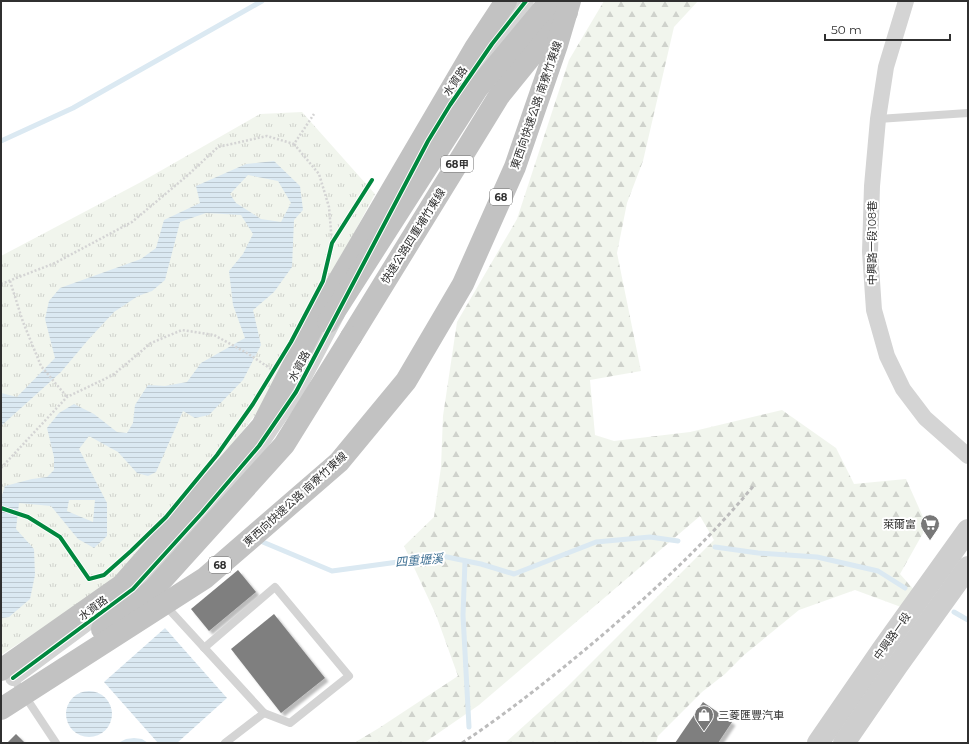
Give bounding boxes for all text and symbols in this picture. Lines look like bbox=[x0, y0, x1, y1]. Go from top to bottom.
scale bar bbox=[825, 16, 950, 42]
text: 50 m bbox=[831, 22, 862, 37]
street label: 東西向快速公路 南寮竹東線 bbox=[507, 39, 565, 171]
street label: 水資路 bbox=[440, 63, 470, 99]
road number: 68甲 bbox=[441, 156, 473, 172]
street label: 快速公路四重埔竹東線 bbox=[378, 186, 448, 286]
road number: 68 bbox=[490, 189, 512, 205]
street label: 中興路一段108巷 bbox=[865, 201, 879, 285]
street label: 水資路 bbox=[285, 348, 313, 384]
street label: 東西向快速公路 南寮竹東線 bbox=[240, 449, 350, 549]
supermarket icon: 萊爾富 bbox=[919, 513, 941, 541]
place label: 萊爾富 bbox=[883, 517, 916, 531]
water label: 四重壢溪 bbox=[394, 550, 446, 570]
road number: 68 bbox=[209, 557, 231, 573]
street label: 水資路 bbox=[76, 592, 110, 624]
street label: 中興路一段 bbox=[870, 609, 914, 663]
shop icon: 三菱匯豐汽車 bbox=[693, 704, 715, 732]
place label: 三菱匯豐汽車 bbox=[718, 708, 784, 722]

